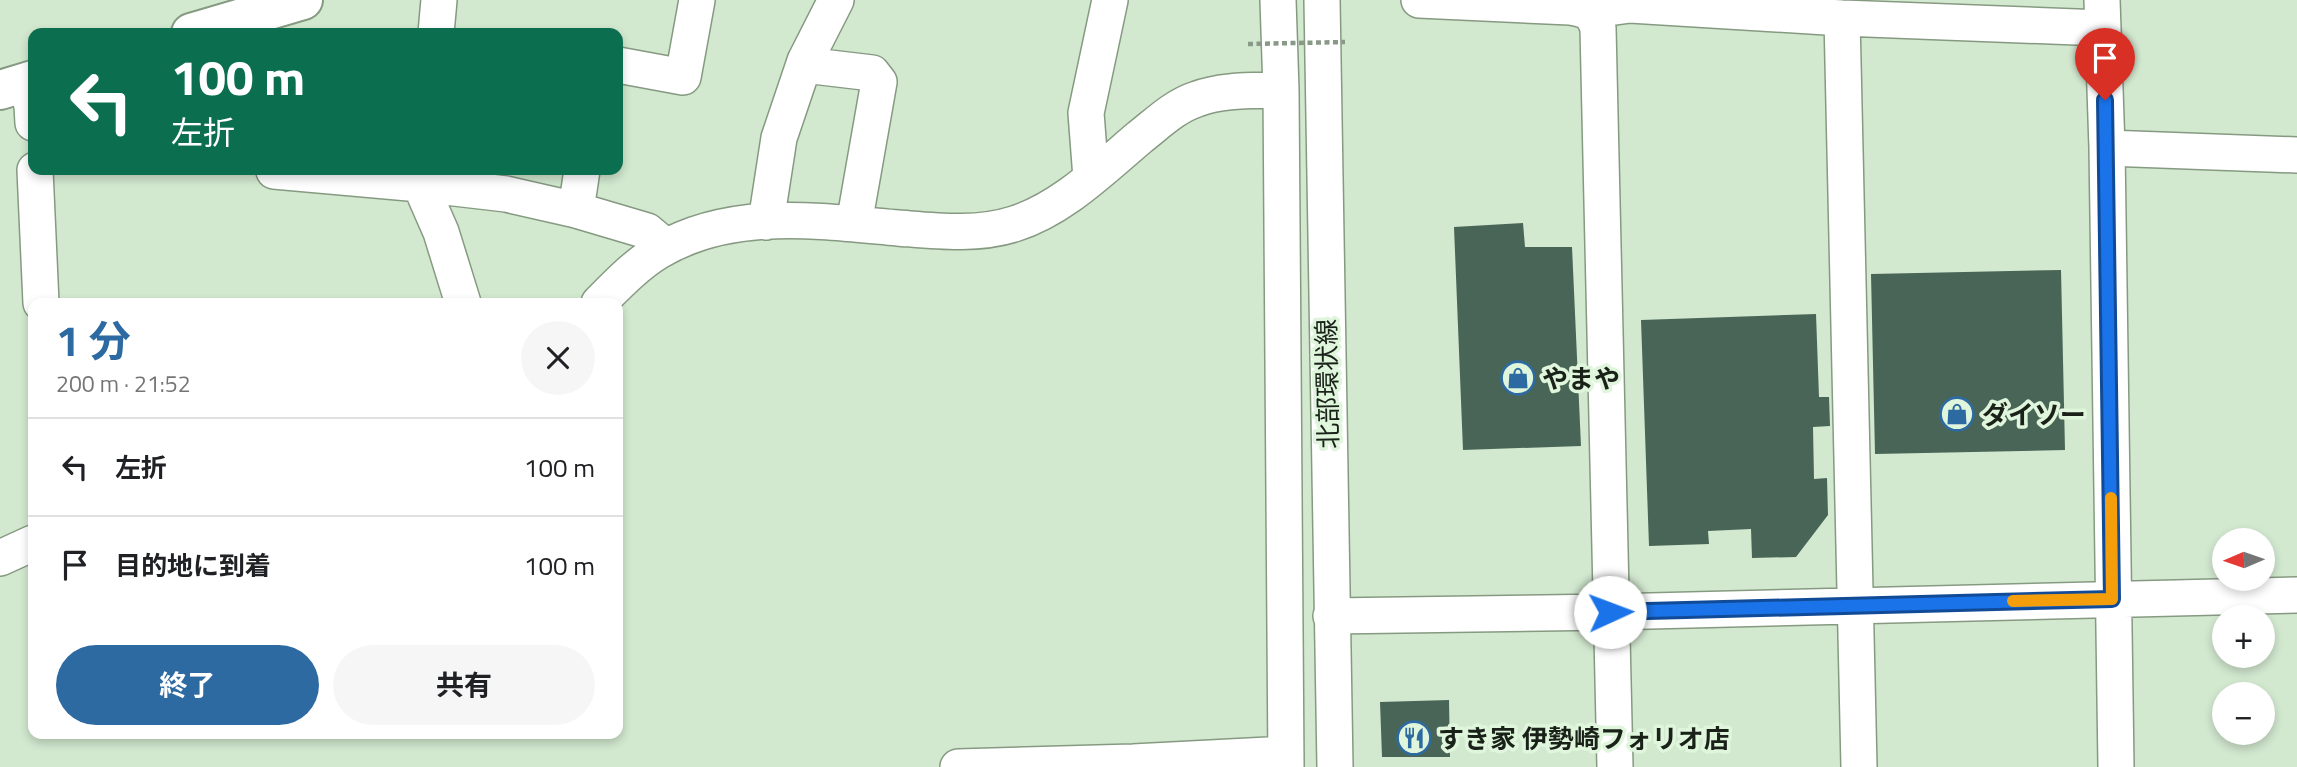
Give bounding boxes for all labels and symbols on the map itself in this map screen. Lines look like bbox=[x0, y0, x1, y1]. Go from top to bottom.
pin bbox=[2075, 28, 2135, 100]
street label: 北部環状線 bbox=[1306, 319, 1348, 449]
shop icon: やまや bbox=[1499, 359, 1537, 397]
place label: やまや bbox=[1542, 359, 1620, 398]
shop icon: ダイソー bbox=[1938, 395, 1976, 433]
place label: ダイソー bbox=[1982, 395, 2086, 434]
north arrow bbox=[2212, 528, 2275, 592]
position arrow bbox=[1573, 575, 1647, 649]
restaurant icon: すき家 伊勢崎フォリオ店 bbox=[1395, 719, 1433, 757]
place label: すき家 伊勢崎フォリオ店 bbox=[1438, 719, 1730, 758]

